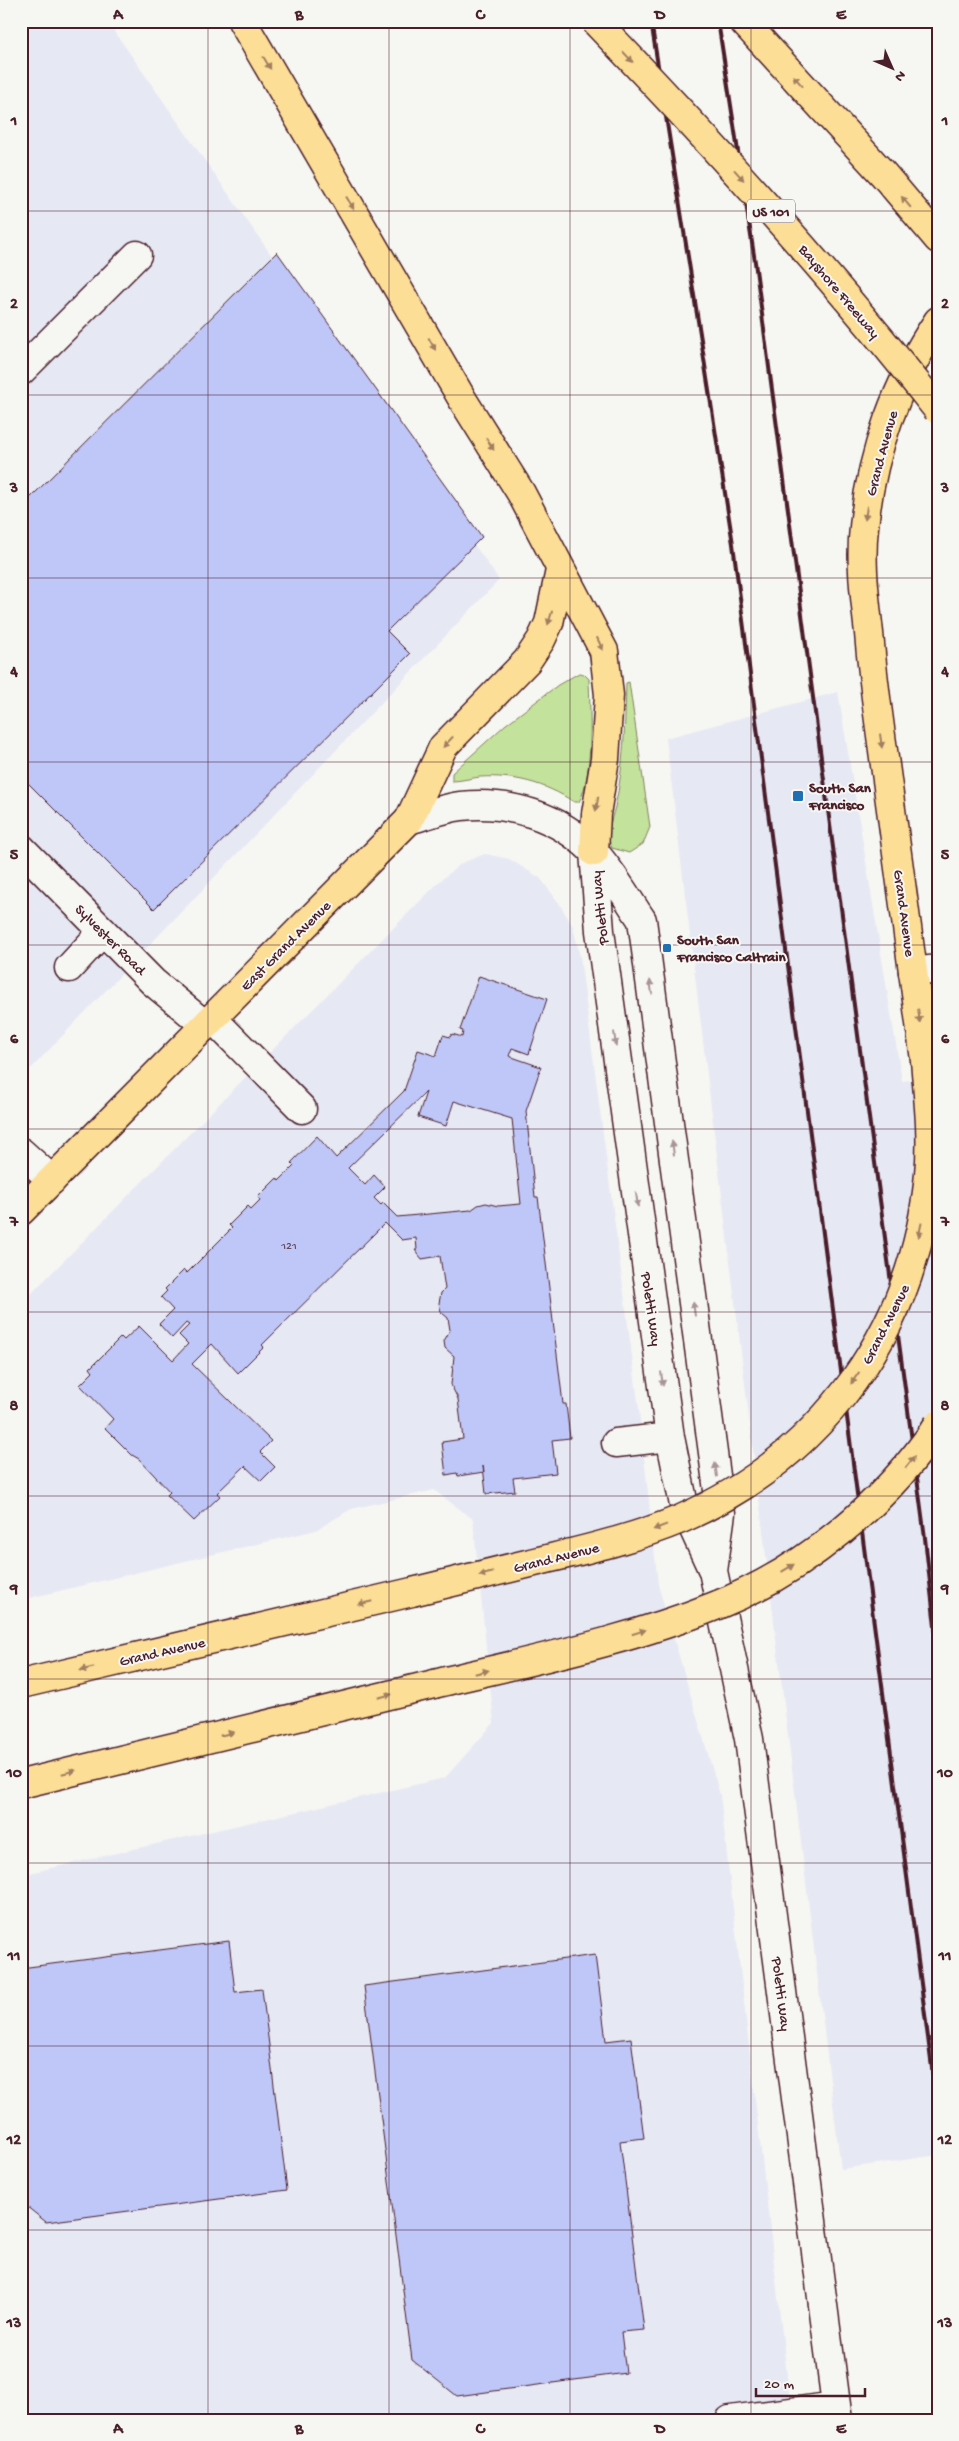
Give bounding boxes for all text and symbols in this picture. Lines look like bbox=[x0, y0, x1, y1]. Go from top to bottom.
text: A bbox=[112, 7, 124, 26]
text: B bbox=[294, 7, 304, 26]
text: C bbox=[475, 7, 486, 26]
text: D bbox=[653, 7, 666, 26]
text: E bbox=[836, 7, 847, 26]
north arrow bbox=[866, 42, 916, 92]
one-way arrow bbox=[622, 50, 634, 62]
one-way arrow bbox=[263, 57, 272, 70]
text: N bbox=[890, 66, 909, 85]
one-way arrow bbox=[792, 75, 804, 87]
text: 1 bbox=[10, 113, 17, 132]
text: 1 bbox=[941, 113, 948, 132]
one-way arrow bbox=[733, 169, 745, 181]
one-way arrow bbox=[901, 196, 912, 209]
one-way arrow bbox=[345, 197, 354, 210]
road number: US 101 bbox=[747, 200, 795, 222]
street label: Bayshore Freeway bbox=[793, 241, 883, 343]
text: 2 bbox=[10, 296, 18, 315]
text: 2 bbox=[941, 296, 949, 315]
one-way arrow bbox=[427, 337, 436, 350]
street label: Grand Avenue bbox=[863, 409, 903, 498]
one-way arrow bbox=[486, 437, 495, 450]
text: 3 bbox=[9, 480, 18, 499]
text: 3 bbox=[940, 480, 949, 499]
one-way arrow bbox=[862, 505, 870, 521]
one-way arrow bbox=[546, 611, 554, 626]
one-way arrow bbox=[596, 637, 604, 651]
text: 4 bbox=[9, 664, 18, 683]
text: 4 bbox=[940, 664, 949, 683]
one-way arrow bbox=[877, 733, 885, 749]
one-way arrow bbox=[442, 736, 454, 748]
place label: South San Francisco bbox=[808, 780, 872, 815]
marker: South San Francisco bbox=[791, 789, 805, 803]
one-way arrow bbox=[593, 797, 601, 813]
text: 5 bbox=[10, 847, 19, 866]
text: 5 bbox=[941, 847, 950, 866]
street label: Poletti Way bbox=[588, 869, 614, 947]
street label: Grand Avenue bbox=[888, 869, 918, 958]
street label: East Grand Avenue bbox=[237, 897, 336, 995]
street label: Sylvester Road bbox=[70, 901, 150, 981]
place label: South San Francisco Caltrain bbox=[676, 932, 787, 967]
marker: South San Francisco Caltrain bbox=[661, 942, 673, 954]
one-way arrow bbox=[647, 979, 655, 995]
one-way arrow bbox=[915, 1008, 923, 1024]
text: 6 bbox=[10, 1031, 19, 1050]
text: 6 bbox=[941, 1031, 950, 1050]
one-way arrow bbox=[611, 1032, 619, 1048]
one-way arrow bbox=[669, 1140, 677, 1156]
one-way arrow bbox=[634, 1193, 642, 1209]
text: 7 bbox=[9, 1214, 19, 1233]
text: 7 bbox=[940, 1214, 950, 1233]
one-way arrow bbox=[916, 1223, 924, 1239]
house number: 121 bbox=[280, 1240, 297, 1254]
street label: Poletti Way bbox=[636, 1270, 664, 1348]
street label: Grand Avenue bbox=[859, 1282, 915, 1368]
one-way arrow bbox=[690, 1301, 698, 1317]
one-way arrow bbox=[658, 1371, 666, 1387]
one-way arrow bbox=[850, 1371, 860, 1385]
text: 8 bbox=[10, 1398, 19, 1417]
text: 8 bbox=[941, 1398, 950, 1417]
one-way arrow bbox=[904, 1456, 915, 1469]
one-way arrow bbox=[711, 1462, 719, 1478]
one-way arrow bbox=[652, 1524, 667, 1531]
street label: Grand Avenue bbox=[512, 1540, 601, 1578]
one-way arrow bbox=[781, 1564, 794, 1573]
one-way arrow bbox=[478, 1570, 493, 1578]
text: 9 bbox=[9, 1581, 18, 1600]
text: 9 bbox=[940, 1581, 949, 1600]
one-way arrow bbox=[357, 1599, 372, 1607]
one-way arrow bbox=[632, 1628, 647, 1636]
street label: Grand Avenue bbox=[118, 1634, 207, 1672]
one-way arrow bbox=[80, 1665, 95, 1673]
one-way arrow bbox=[474, 1668, 489, 1676]
one-way arrow bbox=[377, 1692, 392, 1700]
one-way arrow bbox=[219, 1730, 234, 1738]
text: 10 bbox=[5, 1765, 22, 1784]
text: 10 bbox=[936, 1765, 953, 1784]
one-way arrow bbox=[61, 1768, 76, 1776]
text: 11 bbox=[7, 1948, 20, 1967]
text: 11 bbox=[938, 1948, 951, 1967]
street label: Poletti Way bbox=[766, 1955, 794, 2033]
text: 12 bbox=[6, 2132, 21, 2151]
text: 12 bbox=[937, 2132, 952, 2151]
text: 13 bbox=[6, 2315, 21, 2334]
text: 13 bbox=[937, 2315, 952, 2334]
scale bar bbox=[756, 2366, 865, 2398]
text: 20 m bbox=[764, 2376, 794, 2394]
text: A bbox=[112, 2421, 124, 2440]
text: B bbox=[294, 2421, 304, 2440]
text: C bbox=[475, 2421, 486, 2440]
text: D bbox=[653, 2421, 666, 2440]
text: E bbox=[836, 2421, 847, 2440]

